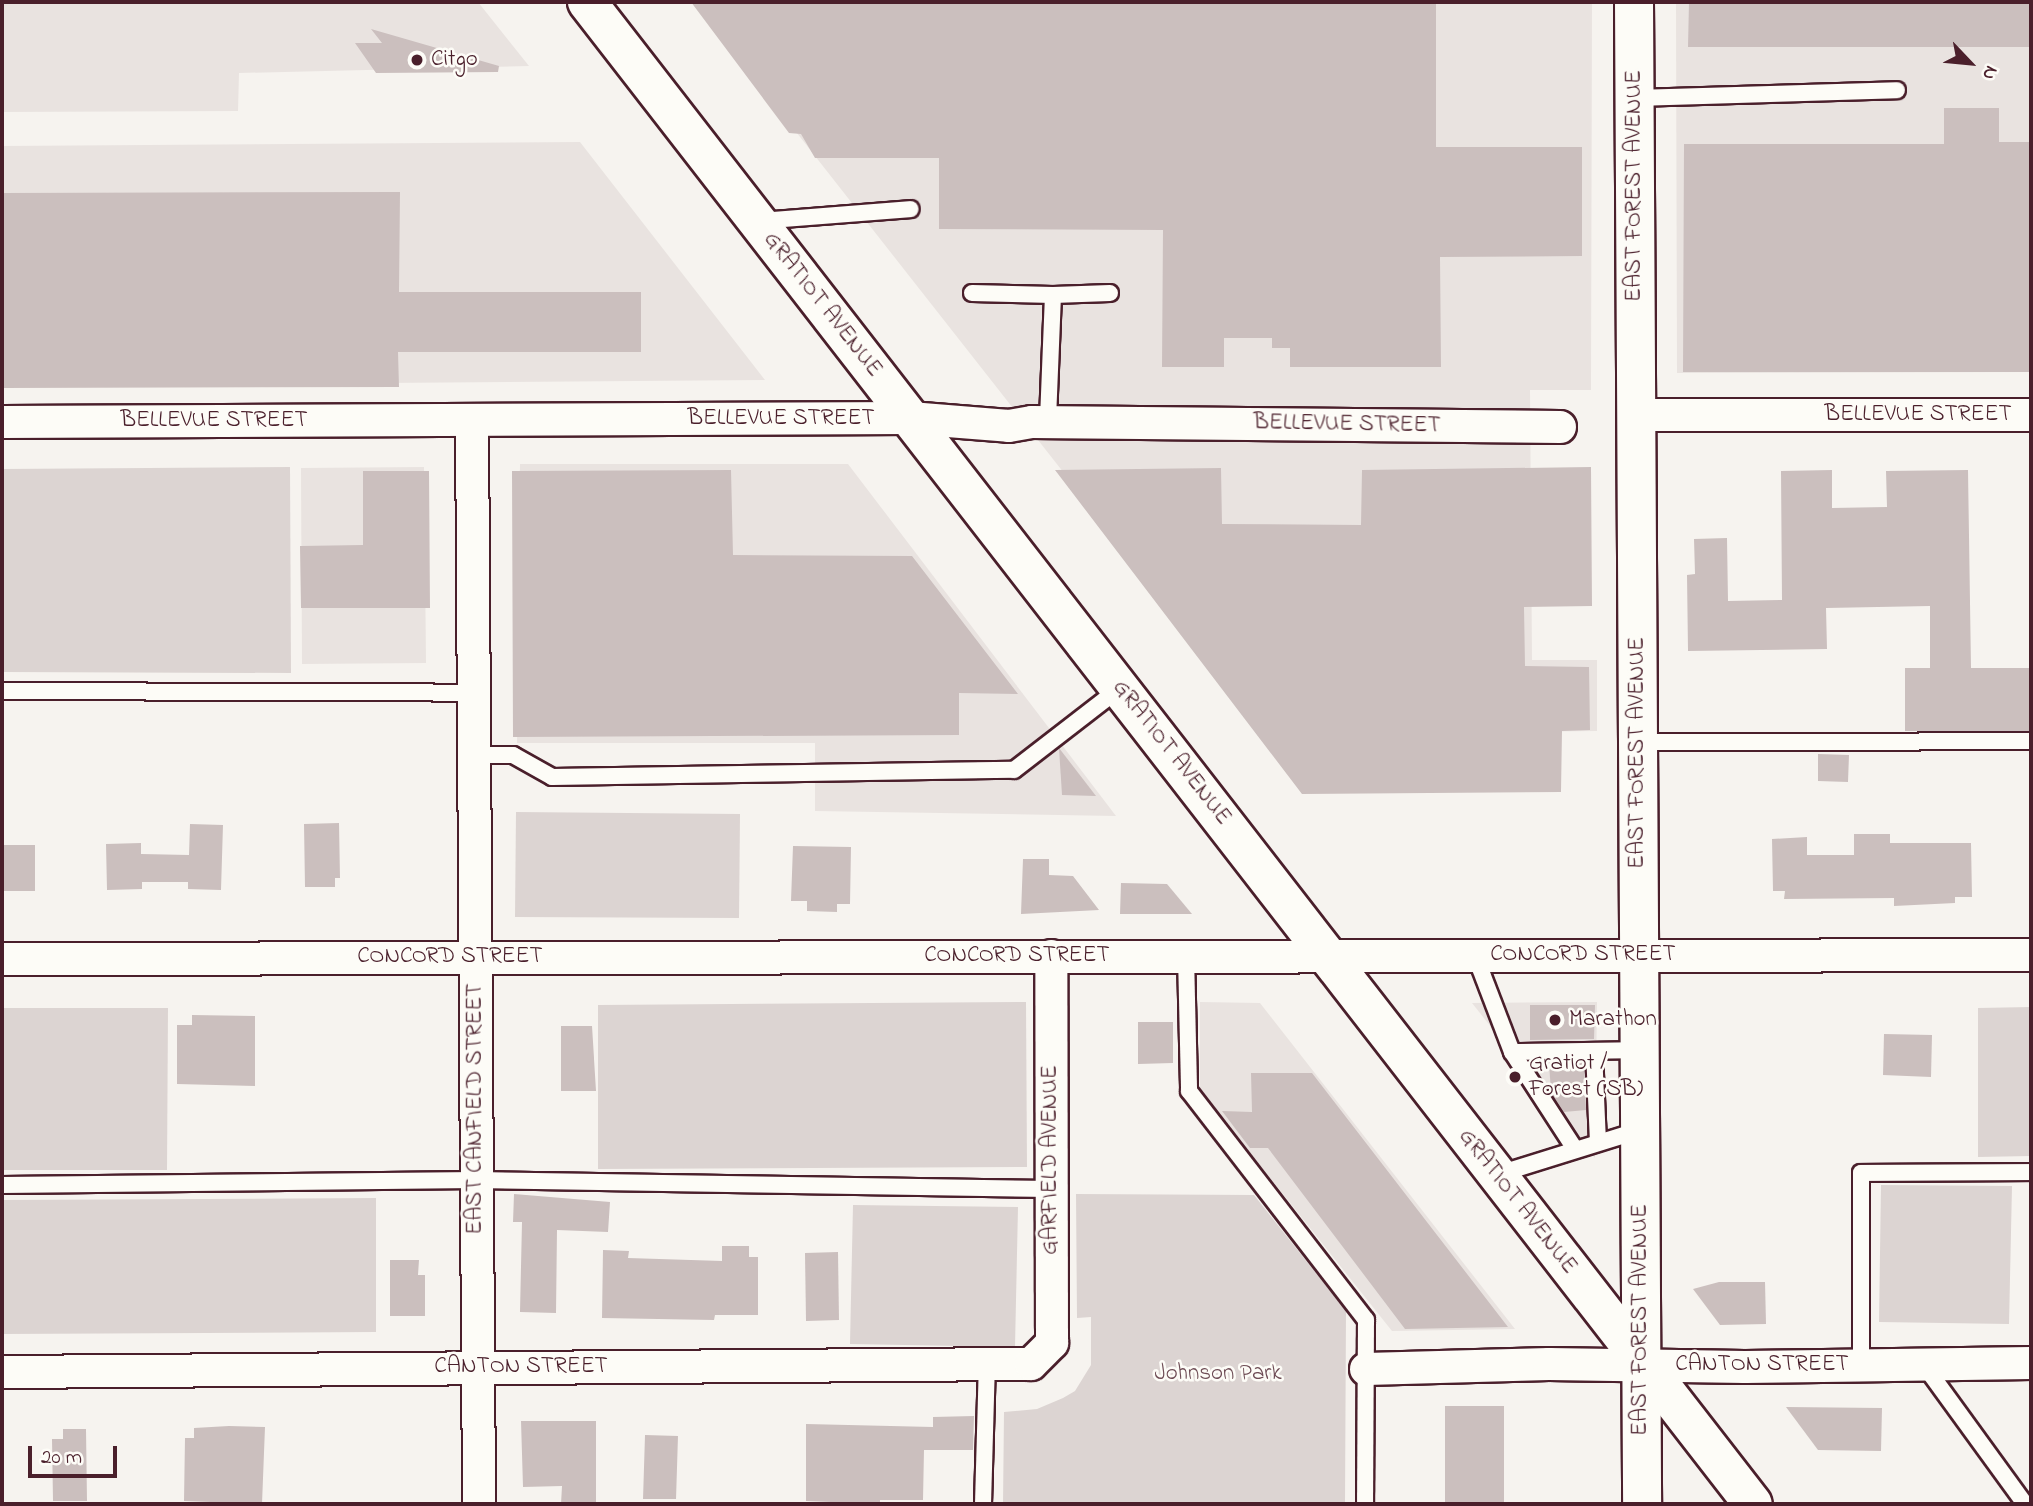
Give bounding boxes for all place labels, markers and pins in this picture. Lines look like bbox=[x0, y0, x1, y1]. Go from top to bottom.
place label: Citgo bbox=[431, 46, 478, 74]
marker: Citgo bbox=[409, 52, 425, 68]
place label: Marathon bbox=[1569, 1006, 1657, 1034]
marker: Marathon bbox=[1547, 1012, 1563, 1028]
place label: Gratiot / Forest (SB) bbox=[1529, 1050, 1643, 1104]
marker: Gratiot / Forest (SB) bbox=[1507, 1069, 1523, 1085]

